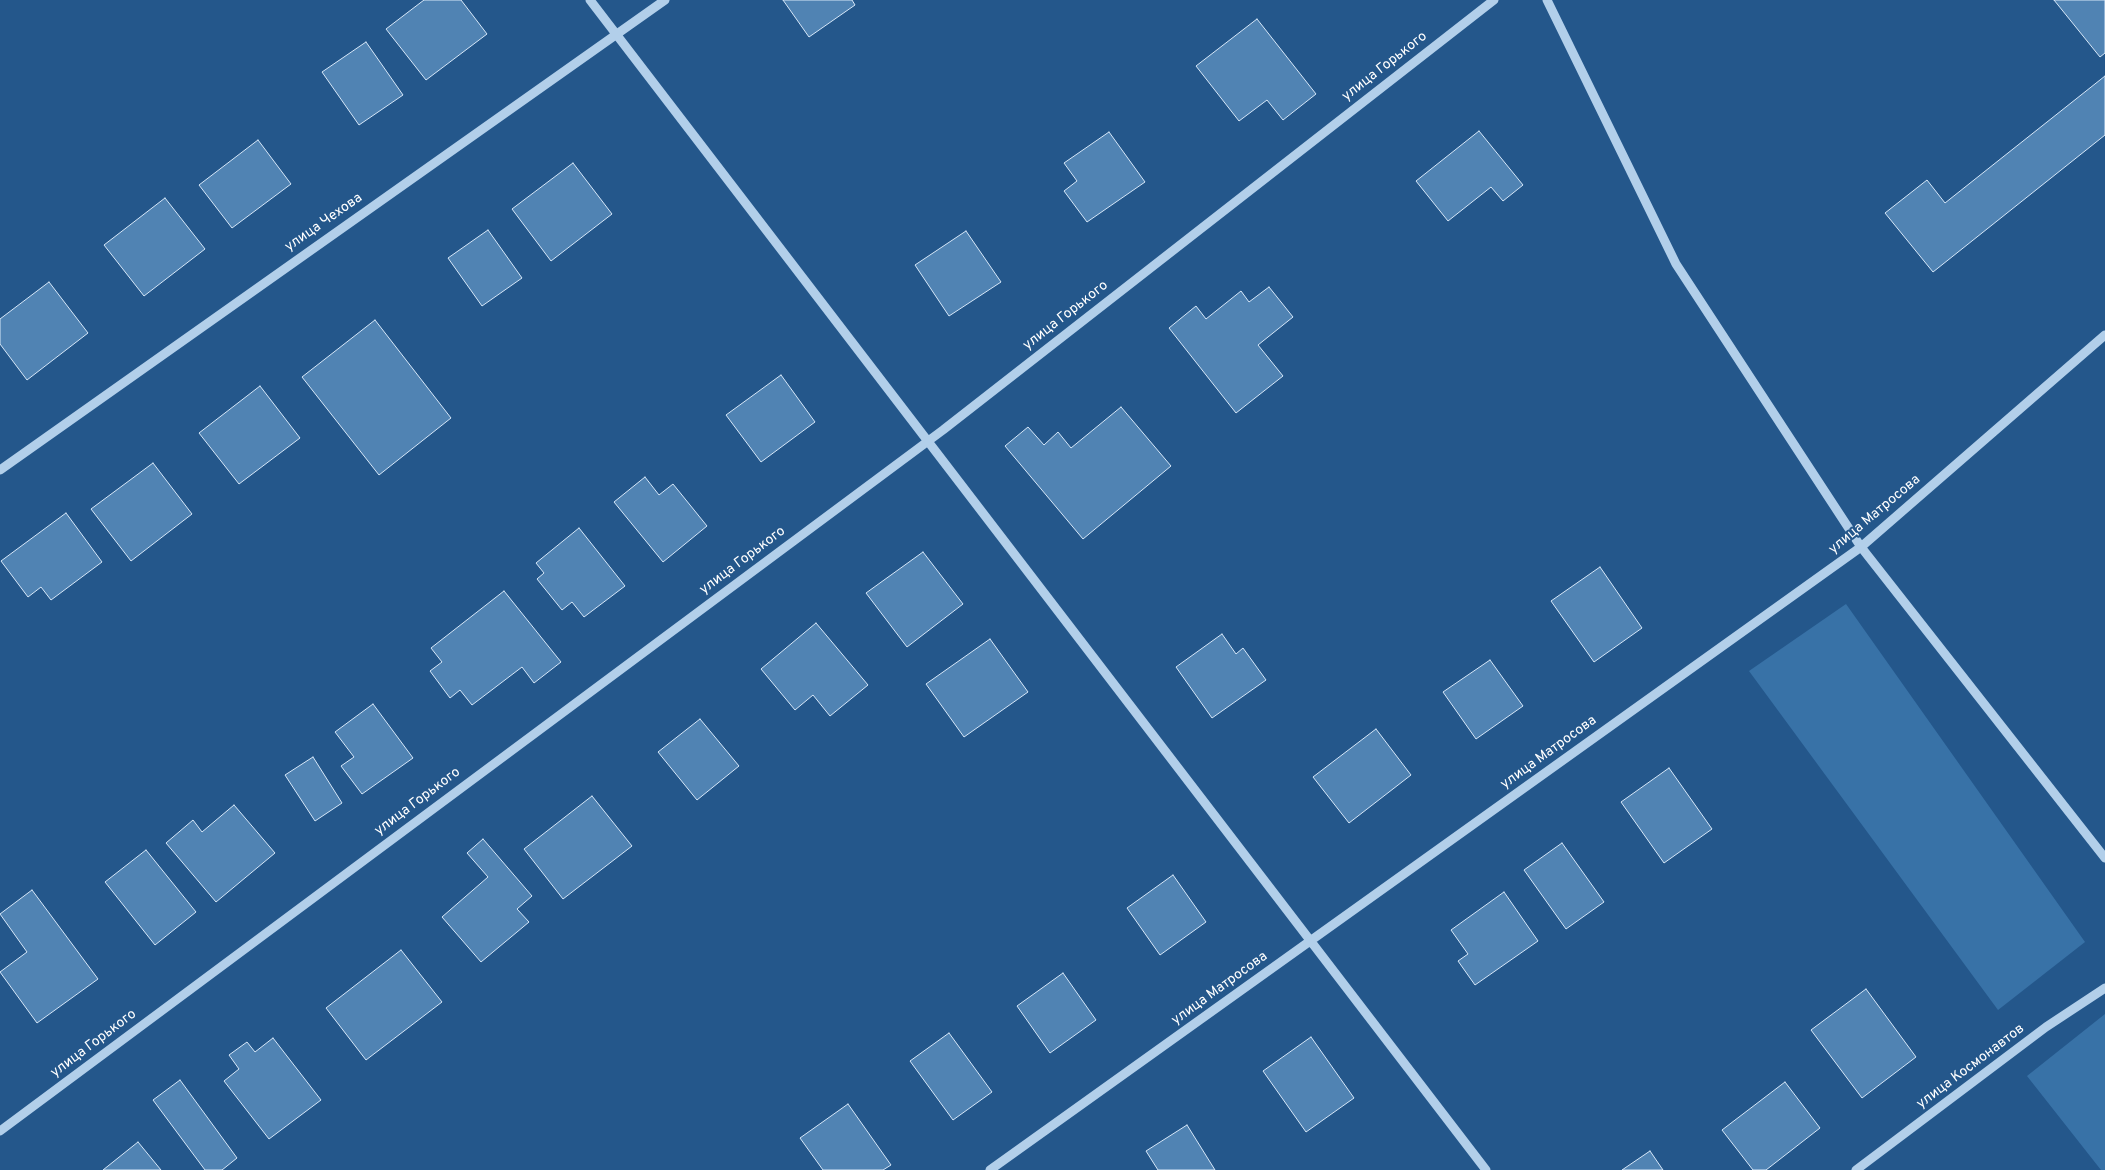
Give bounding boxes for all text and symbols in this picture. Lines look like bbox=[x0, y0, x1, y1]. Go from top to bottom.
street label: улица Горького bbox=[1339, 29, 1431, 105]
street label: улица Чехова bbox=[282, 190, 366, 256]
street label: улица Горького bbox=[1020, 278, 1112, 354]
street label: улица Матросова bbox=[1826, 472, 1924, 558]
street label: улица Горького bbox=[697, 523, 789, 599]
street label: улица Матросова bbox=[1498, 713, 1600, 793]
street label: улица Горького bbox=[372, 764, 464, 840]
street label: улица Матросова bbox=[1169, 949, 1271, 1029]
street label: улица Горького bbox=[48, 1006, 140, 1082]
street label: улица Космонавтов bbox=[1914, 1021, 2028, 1113]

